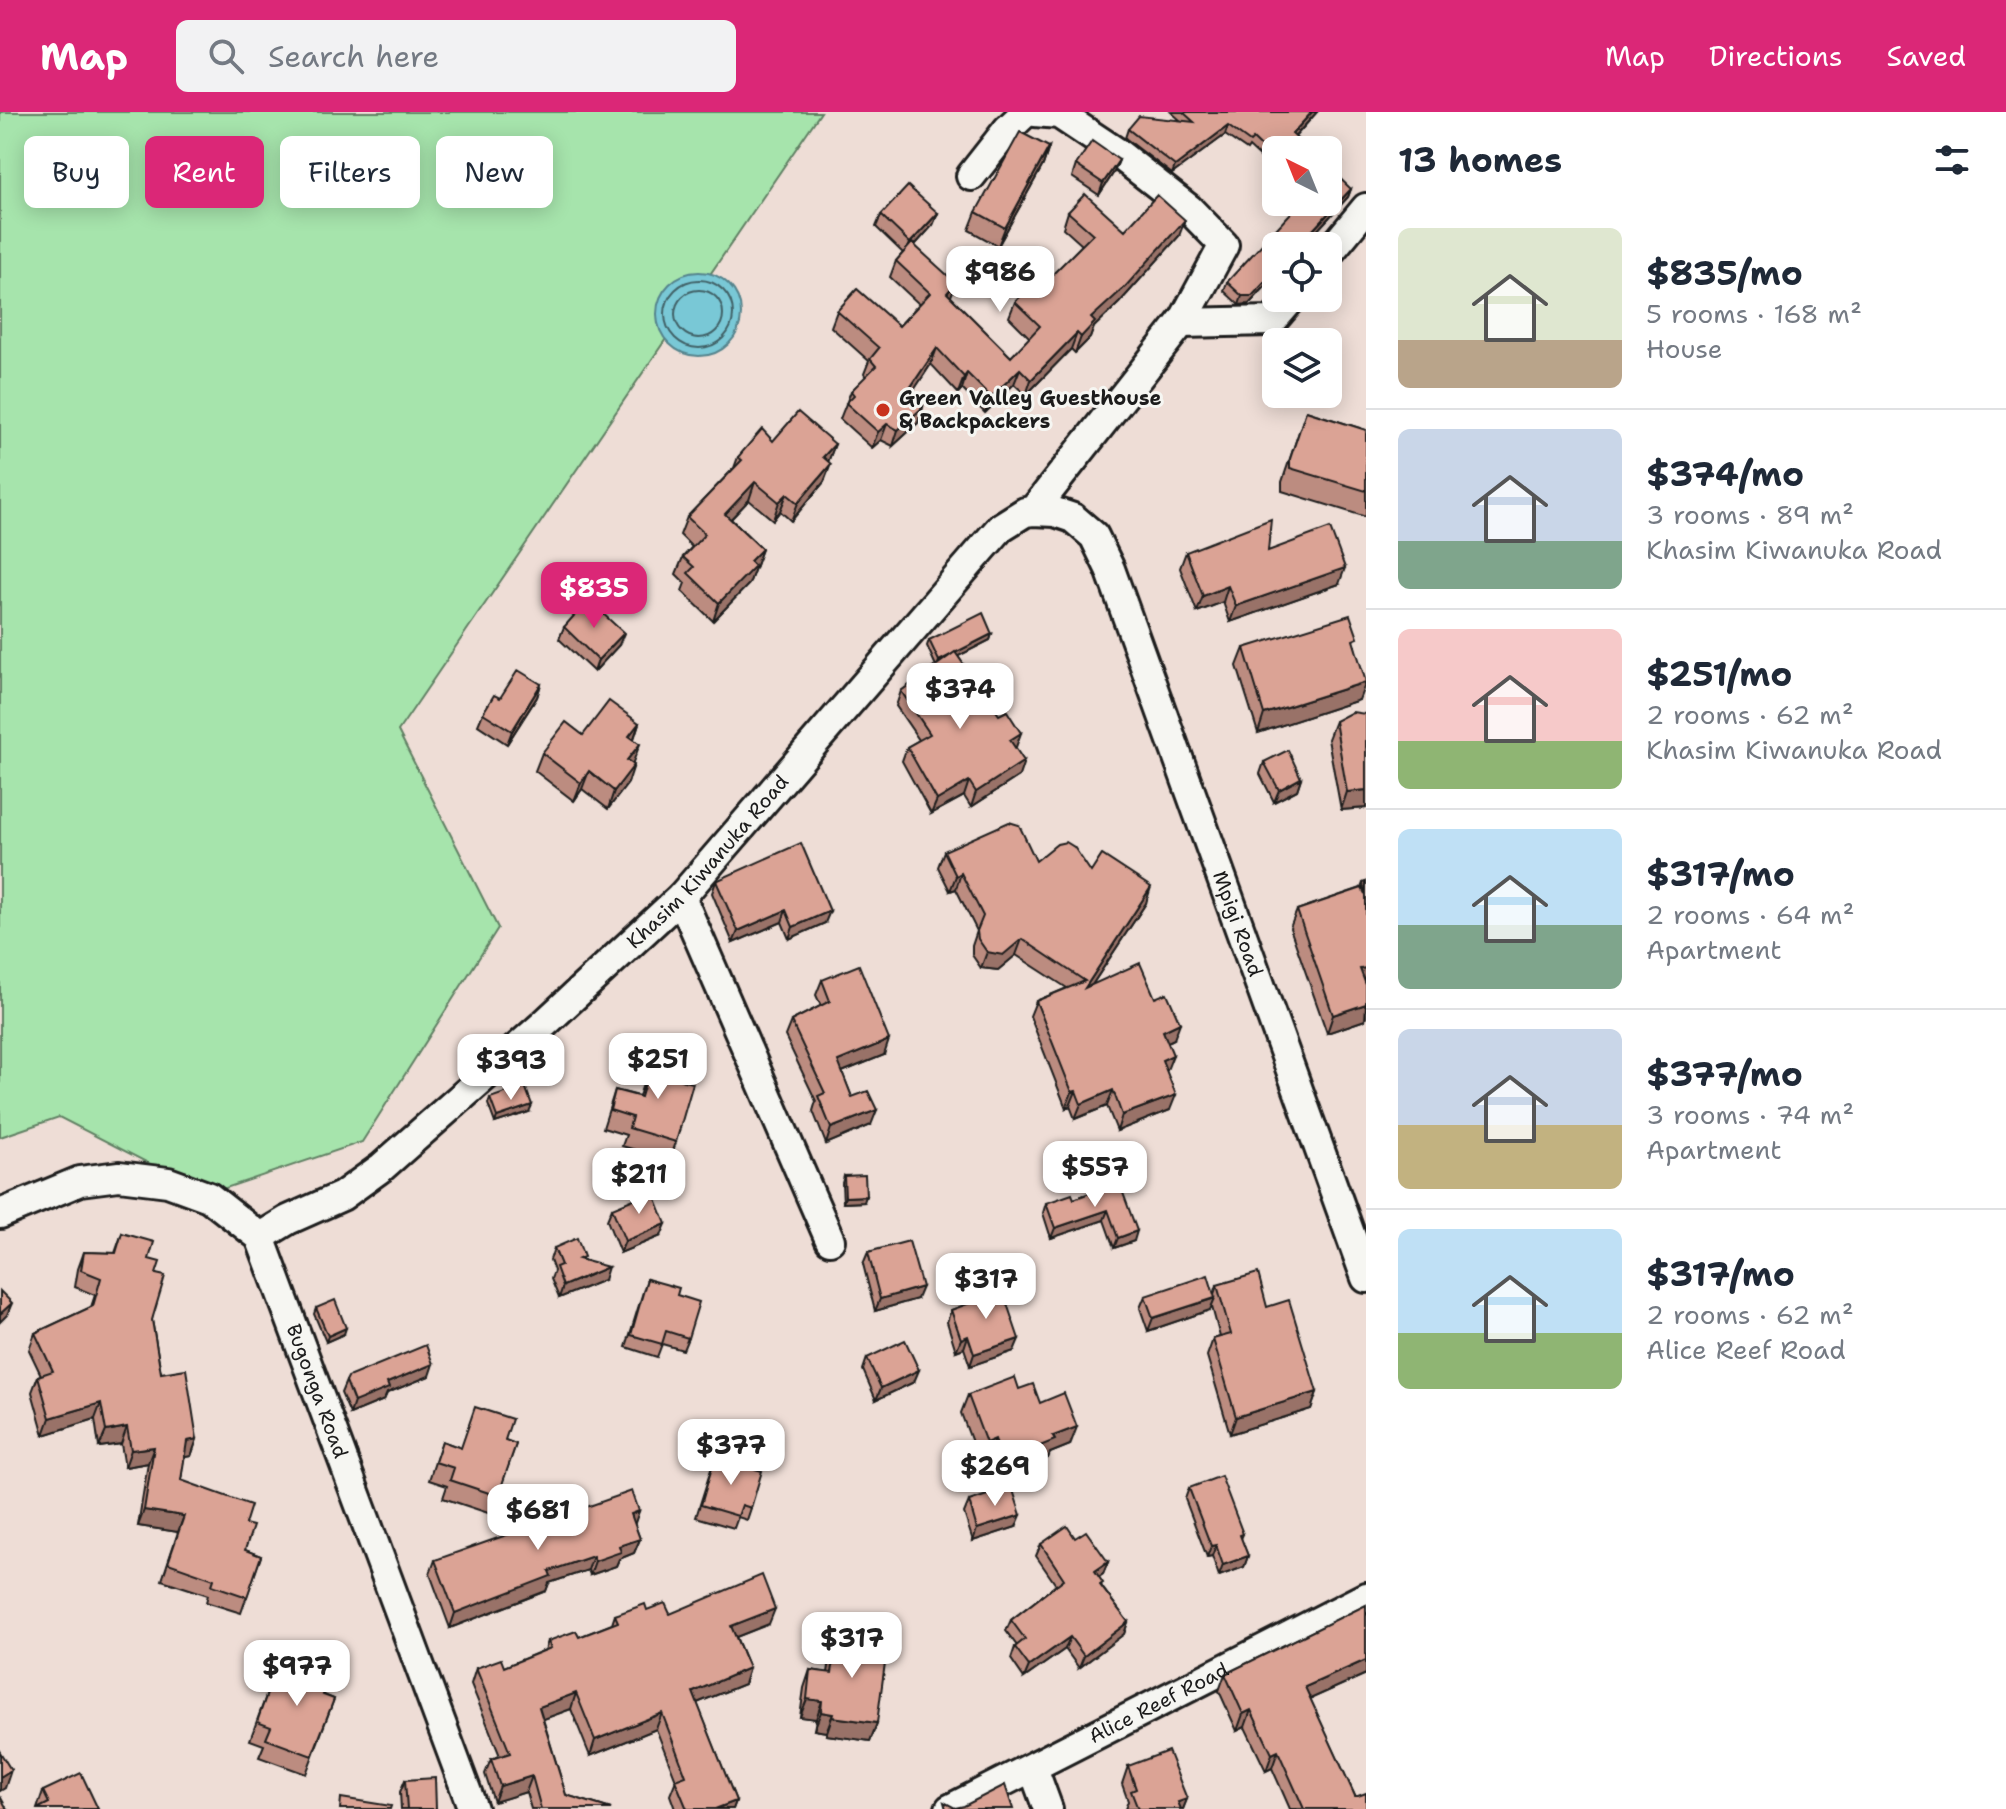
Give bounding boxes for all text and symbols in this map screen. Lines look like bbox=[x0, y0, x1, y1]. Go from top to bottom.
search box bbox=[176, 20, 736, 92]
text: Map bbox=[40, 31, 128, 82]
icon: search bbox=[204, 34, 248, 78]
text: Search here bbox=[268, 36, 439, 77]
text: Map bbox=[1605, 37, 1665, 75]
text: Directions bbox=[1709, 37, 1843, 75]
text: Saved bbox=[1887, 37, 1966, 75]
chip: Buy bbox=[24, 136, 129, 208]
chip: Rent bbox=[145, 136, 264, 208]
chip: Filters bbox=[280, 136, 420, 208]
chip: New bbox=[436, 136, 553, 208]
north arrow bbox=[1262, 136, 1342, 216]
map controls bbox=[1262, 136, 1342, 408]
text: 13 homes bbox=[1398, 137, 1562, 183]
icon: filters bbox=[1930, 138, 1974, 182]
button: locate bbox=[1262, 232, 1342, 312]
pin: $986 bbox=[953, 246, 1047, 314]
text: $835/mo bbox=[1646, 250, 1803, 296]
text: $986 bbox=[964, 254, 1036, 289]
icon: home bbox=[1462, 260, 1558, 356]
text: 5 rooms · 168 m² bbox=[1646, 296, 1862, 331]
button: layers bbox=[1262, 328, 1342, 408]
text: House bbox=[1646, 331, 1722, 366]
place label: Green Valley Guesthouse & Backpackers bbox=[899, 385, 1161, 434]
marker: Green Valley Guesthouse & Backpackers bbox=[874, 401, 892, 419]
text: $374/mo bbox=[1646, 451, 1804, 497]
icon: home bbox=[1462, 461, 1558, 557]
text: 3 rooms · 89 m² bbox=[1646, 497, 1854, 532]
text: Khasim Kiwanuka Road bbox=[1646, 532, 1942, 567]
pin: $835 bbox=[547, 562, 641, 630]
text: $835 bbox=[559, 570, 629, 605]
text: $251/mo bbox=[1646, 651, 1792, 697]
icon: home bbox=[1462, 661, 1558, 757]
pin: $374 bbox=[913, 663, 1007, 731]
text: $374 bbox=[925, 671, 995, 706]
text: 2 rooms · 62 m² bbox=[1646, 697, 1854, 732]
text: Khasim Kiwanuka Road bbox=[1646, 732, 1942, 767]
street label: Khasim Kiwanuka Road bbox=[621, 769, 794, 954]
text: $317/mo bbox=[1646, 851, 1795, 897]
icon: home bbox=[1462, 861, 1558, 957]
street label: Mpigi Road bbox=[1207, 867, 1269, 980]
text: 2 rooms · 64 m² bbox=[1646, 897, 1854, 932]
text: Apartment bbox=[1646, 932, 1782, 967]
pin: $251 bbox=[611, 1033, 705, 1101]
pin: $393 bbox=[464, 1034, 558, 1102]
text: $251 bbox=[627, 1041, 689, 1076]
text: $393 bbox=[475, 1042, 547, 1077]
text: $377/mo bbox=[1646, 1051, 1803, 1097]
icon: home bbox=[1462, 1061, 1558, 1157]
text: 3 rooms · 74 m² bbox=[1646, 1097, 1854, 1132]
text: Apartment bbox=[1646, 1132, 1782, 1167]
pin: $557 bbox=[1048, 1141, 1142, 1209]
pin: $211 bbox=[592, 1148, 686, 1216]
text: $557 bbox=[1061, 1149, 1129, 1184]
text: $211 bbox=[610, 1156, 668, 1191]
text: $317/mo bbox=[1646, 1251, 1795, 1297]
pin: $317 bbox=[939, 1253, 1033, 1321]
text: $317 bbox=[954, 1261, 1018, 1296]
icon: home bbox=[1462, 1261, 1558, 1357]
text: 2 rooms · 62 m² bbox=[1646, 1297, 1854, 1332]
street label: Bugonga Road bbox=[281, 1320, 354, 1462]
text: Alice Reef Road bbox=[1646, 1332, 1846, 1367]
pin: $377 bbox=[684, 1419, 778, 1487]
text: $377 bbox=[696, 1427, 766, 1462]
pin: $269 bbox=[948, 1440, 1042, 1508]
text: $269 bbox=[960, 1448, 1030, 1483]
pin: $681 bbox=[491, 1484, 585, 1552]
text: $681 bbox=[505, 1492, 571, 1527]
pin: $317 bbox=[805, 1612, 899, 1680]
text: $317 bbox=[820, 1620, 884, 1655]
pin: $977 bbox=[250, 1640, 344, 1708]
text: $977 bbox=[262, 1648, 332, 1683]
street label: Alice Reef Road bbox=[1084, 1656, 1233, 1749]

